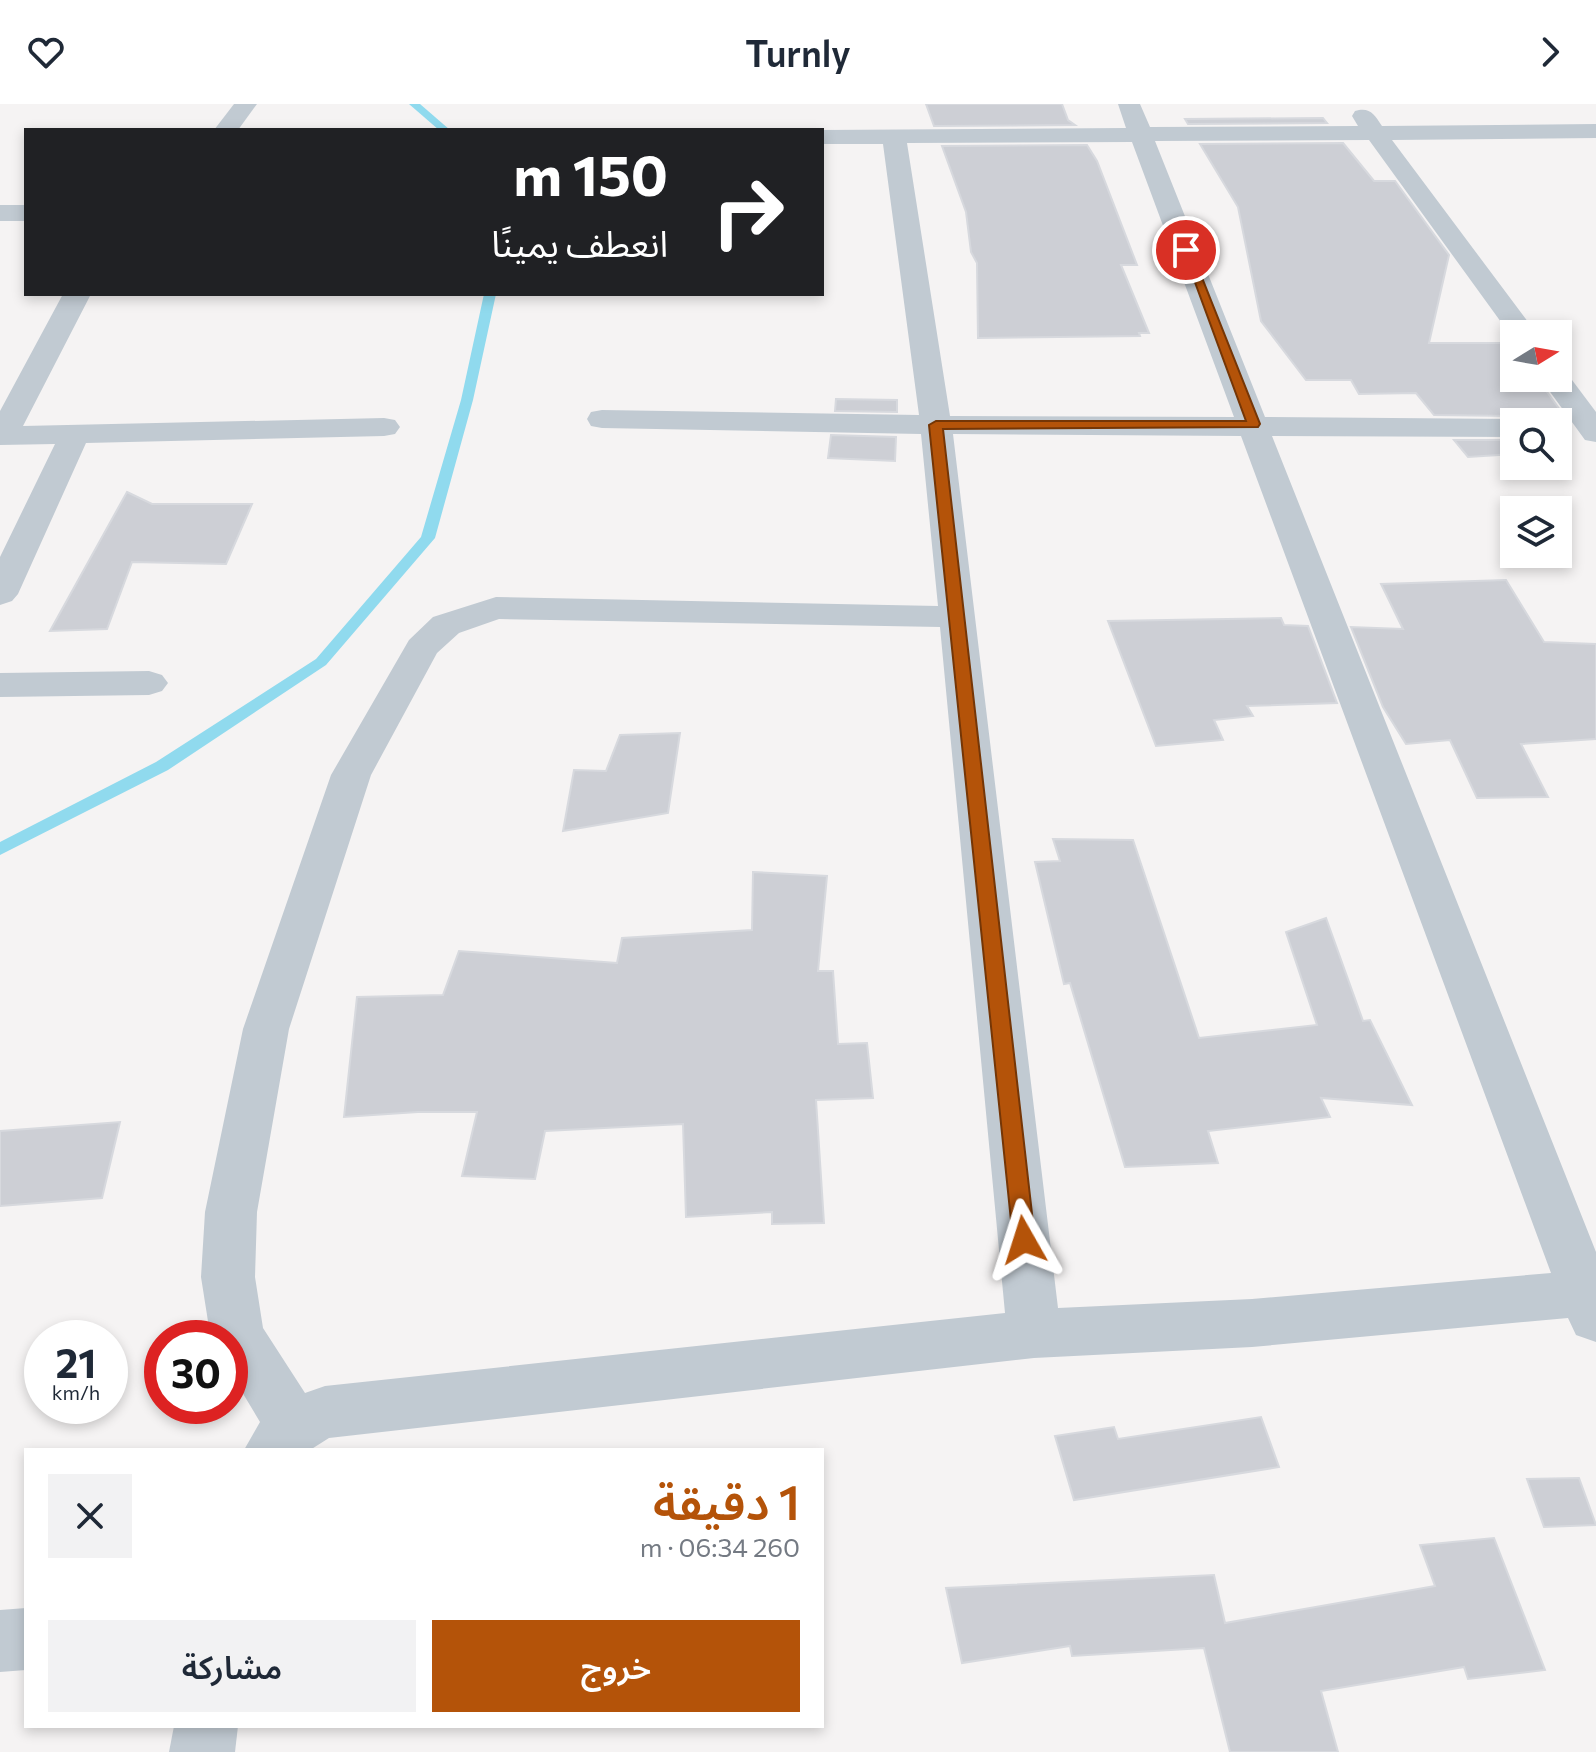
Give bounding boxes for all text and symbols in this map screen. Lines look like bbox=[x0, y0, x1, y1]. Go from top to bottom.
icon: heart bbox=[24, 30, 68, 74]
text: Turnly bbox=[745, 30, 851, 74]
icon: forward bbox=[1528, 30, 1572, 74]
text: 150 m bbox=[513, 139, 668, 208]
icon: right bbox=[696, 160, 800, 264]
pin bbox=[1152, 216, 1220, 284]
text: انعطف يمينًا bbox=[491, 220, 668, 264]
icon: arrive bbox=[1164, 228, 1208, 272]
north arrow bbox=[1500, 320, 1572, 392]
map controls bbox=[1500, 320, 1572, 568]
button: search bbox=[1500, 408, 1572, 480]
button: layers bbox=[1500, 496, 1572, 568]
position arrow bbox=[982, 1198, 1066, 1282]
speed limit sign: 30 bbox=[144, 1320, 248, 1424]
text: 21 bbox=[56, 1337, 96, 1386]
text: km/h bbox=[52, 1380, 100, 1404]
text: 1 دقيقة bbox=[653, 1471, 800, 1530]
button: close bbox=[48, 1474, 132, 1558]
text: 260 m · 06:34 bbox=[640, 1531, 800, 1562]
button: مشاركة bbox=[48, 1620, 416, 1712]
button: خروج bbox=[432, 1620, 800, 1712]

